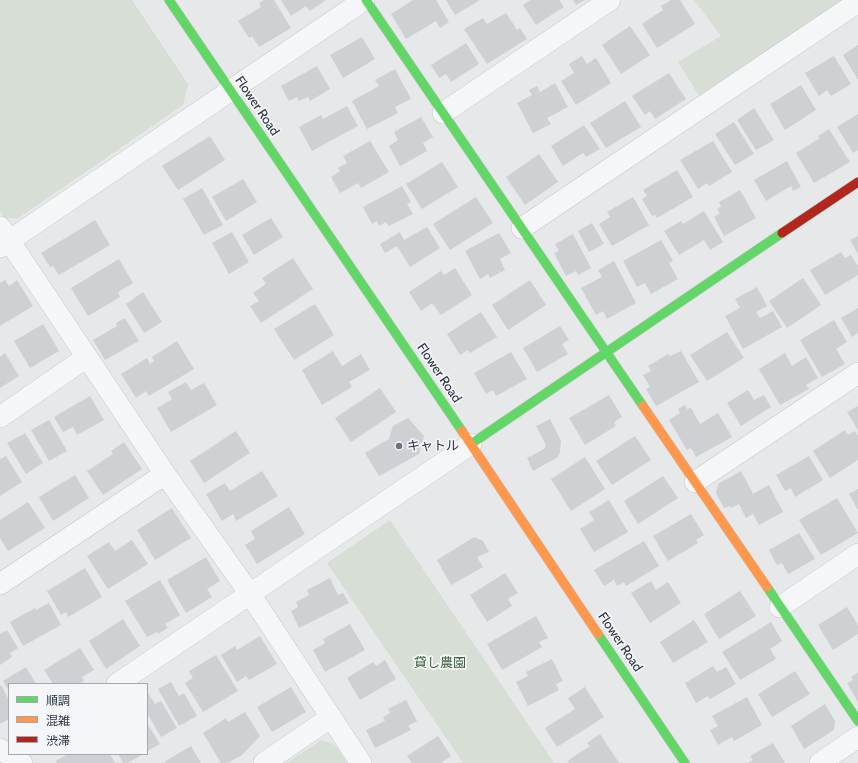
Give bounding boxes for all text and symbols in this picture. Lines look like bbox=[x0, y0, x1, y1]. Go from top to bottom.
street label: Flower Road bbox=[231, 73, 283, 139]
street label: Flower Road bbox=[413, 340, 465, 406]
place label: キャトル bbox=[407, 438, 459, 454]
marker: キャトル bbox=[394, 441, 404, 451]
street label: Flower Road bbox=[594, 609, 646, 675]
park label: 貸し農園 bbox=[414, 655, 466, 671]
legend bbox=[8, 683, 148, 755]
text: 順調 bbox=[46, 693, 70, 708]
text: 混雑 bbox=[46, 713, 70, 728]
text: 渋滞 bbox=[46, 733, 70, 748]

